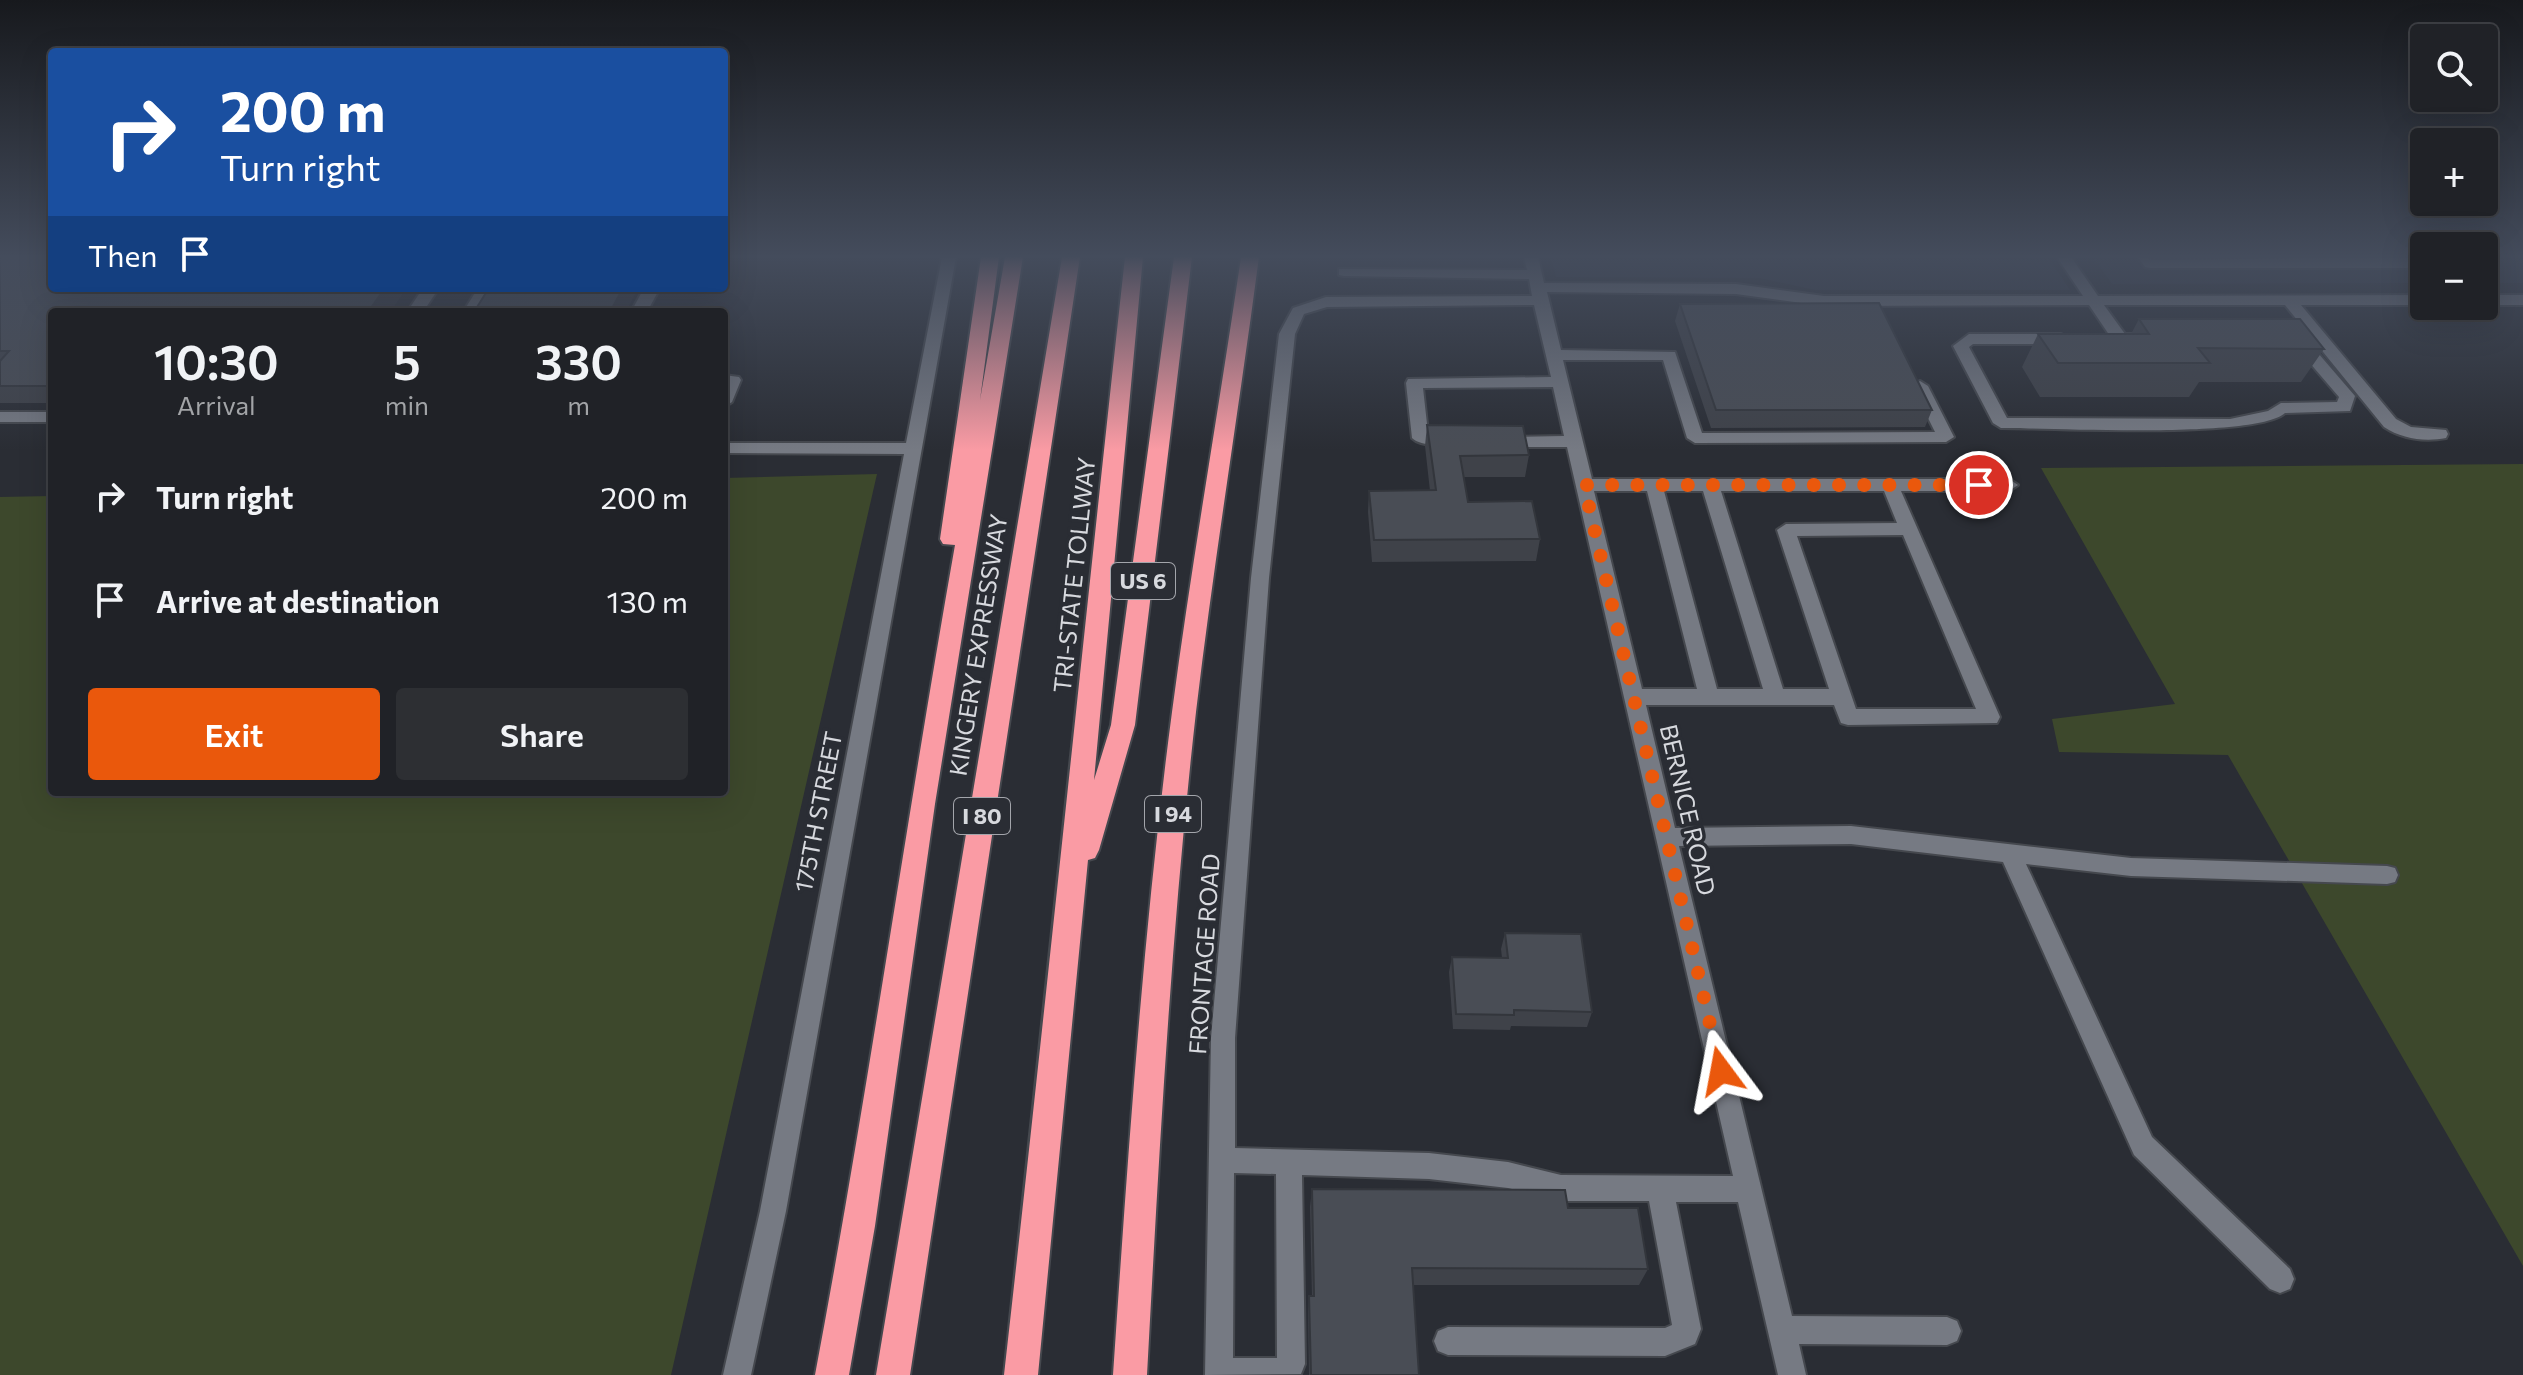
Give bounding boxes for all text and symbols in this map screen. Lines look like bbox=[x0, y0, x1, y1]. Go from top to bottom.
map controls bbox=[2410, 24, 2498, 320]
button: search bbox=[2410, 24, 2498, 112]
text: 200 m bbox=[220, 75, 386, 144]
icon: right bbox=[88, 80, 192, 184]
button: + bbox=[2410, 128, 2498, 216]
text: Turn right bbox=[220, 144, 381, 188]
icon: arrive bbox=[173, 232, 217, 276]
button: − bbox=[2410, 232, 2498, 320]
text: Then bbox=[88, 236, 157, 273]
text: 10:30 bbox=[154, 331, 279, 390]
text: 5 bbox=[393, 331, 421, 390]
text: 330 bbox=[535, 331, 622, 390]
text: Arrival bbox=[177, 389, 256, 420]
text: min bbox=[385, 389, 429, 420]
text: m bbox=[567, 389, 590, 420]
pin bbox=[1945, 451, 2013, 519]
street label: TRI-STATE TOLLWAY bbox=[1047, 455, 1100, 694]
icon: arrive bbox=[1957, 463, 2001, 507]
icon: right bbox=[88, 474, 132, 518]
text: Turn right bbox=[156, 478, 293, 515]
text: 200 m bbox=[600, 478, 688, 515]
street label: KINGERY EXPRESSWAY bbox=[942, 511, 1013, 778]
road number: US 6 bbox=[1111, 563, 1175, 599]
icon: arrive bbox=[88, 578, 132, 622]
text: Arrive at destination bbox=[156, 582, 440, 619]
text: 130 m bbox=[607, 582, 688, 619]
button: Exit bbox=[88, 688, 380, 780]
button: Share bbox=[396, 688, 688, 780]
street label: BERNICE ROAD bbox=[1655, 721, 1722, 898]
street label: 175TH STREET bbox=[788, 729, 847, 895]
road number: I 94 bbox=[1145, 796, 1201, 832]
road number: I 80 bbox=[954, 798, 1010, 834]
street label: FRONTAGE ROAD bbox=[1182, 852, 1225, 1055]
position arrow bbox=[1679, 1029, 1763, 1113]

